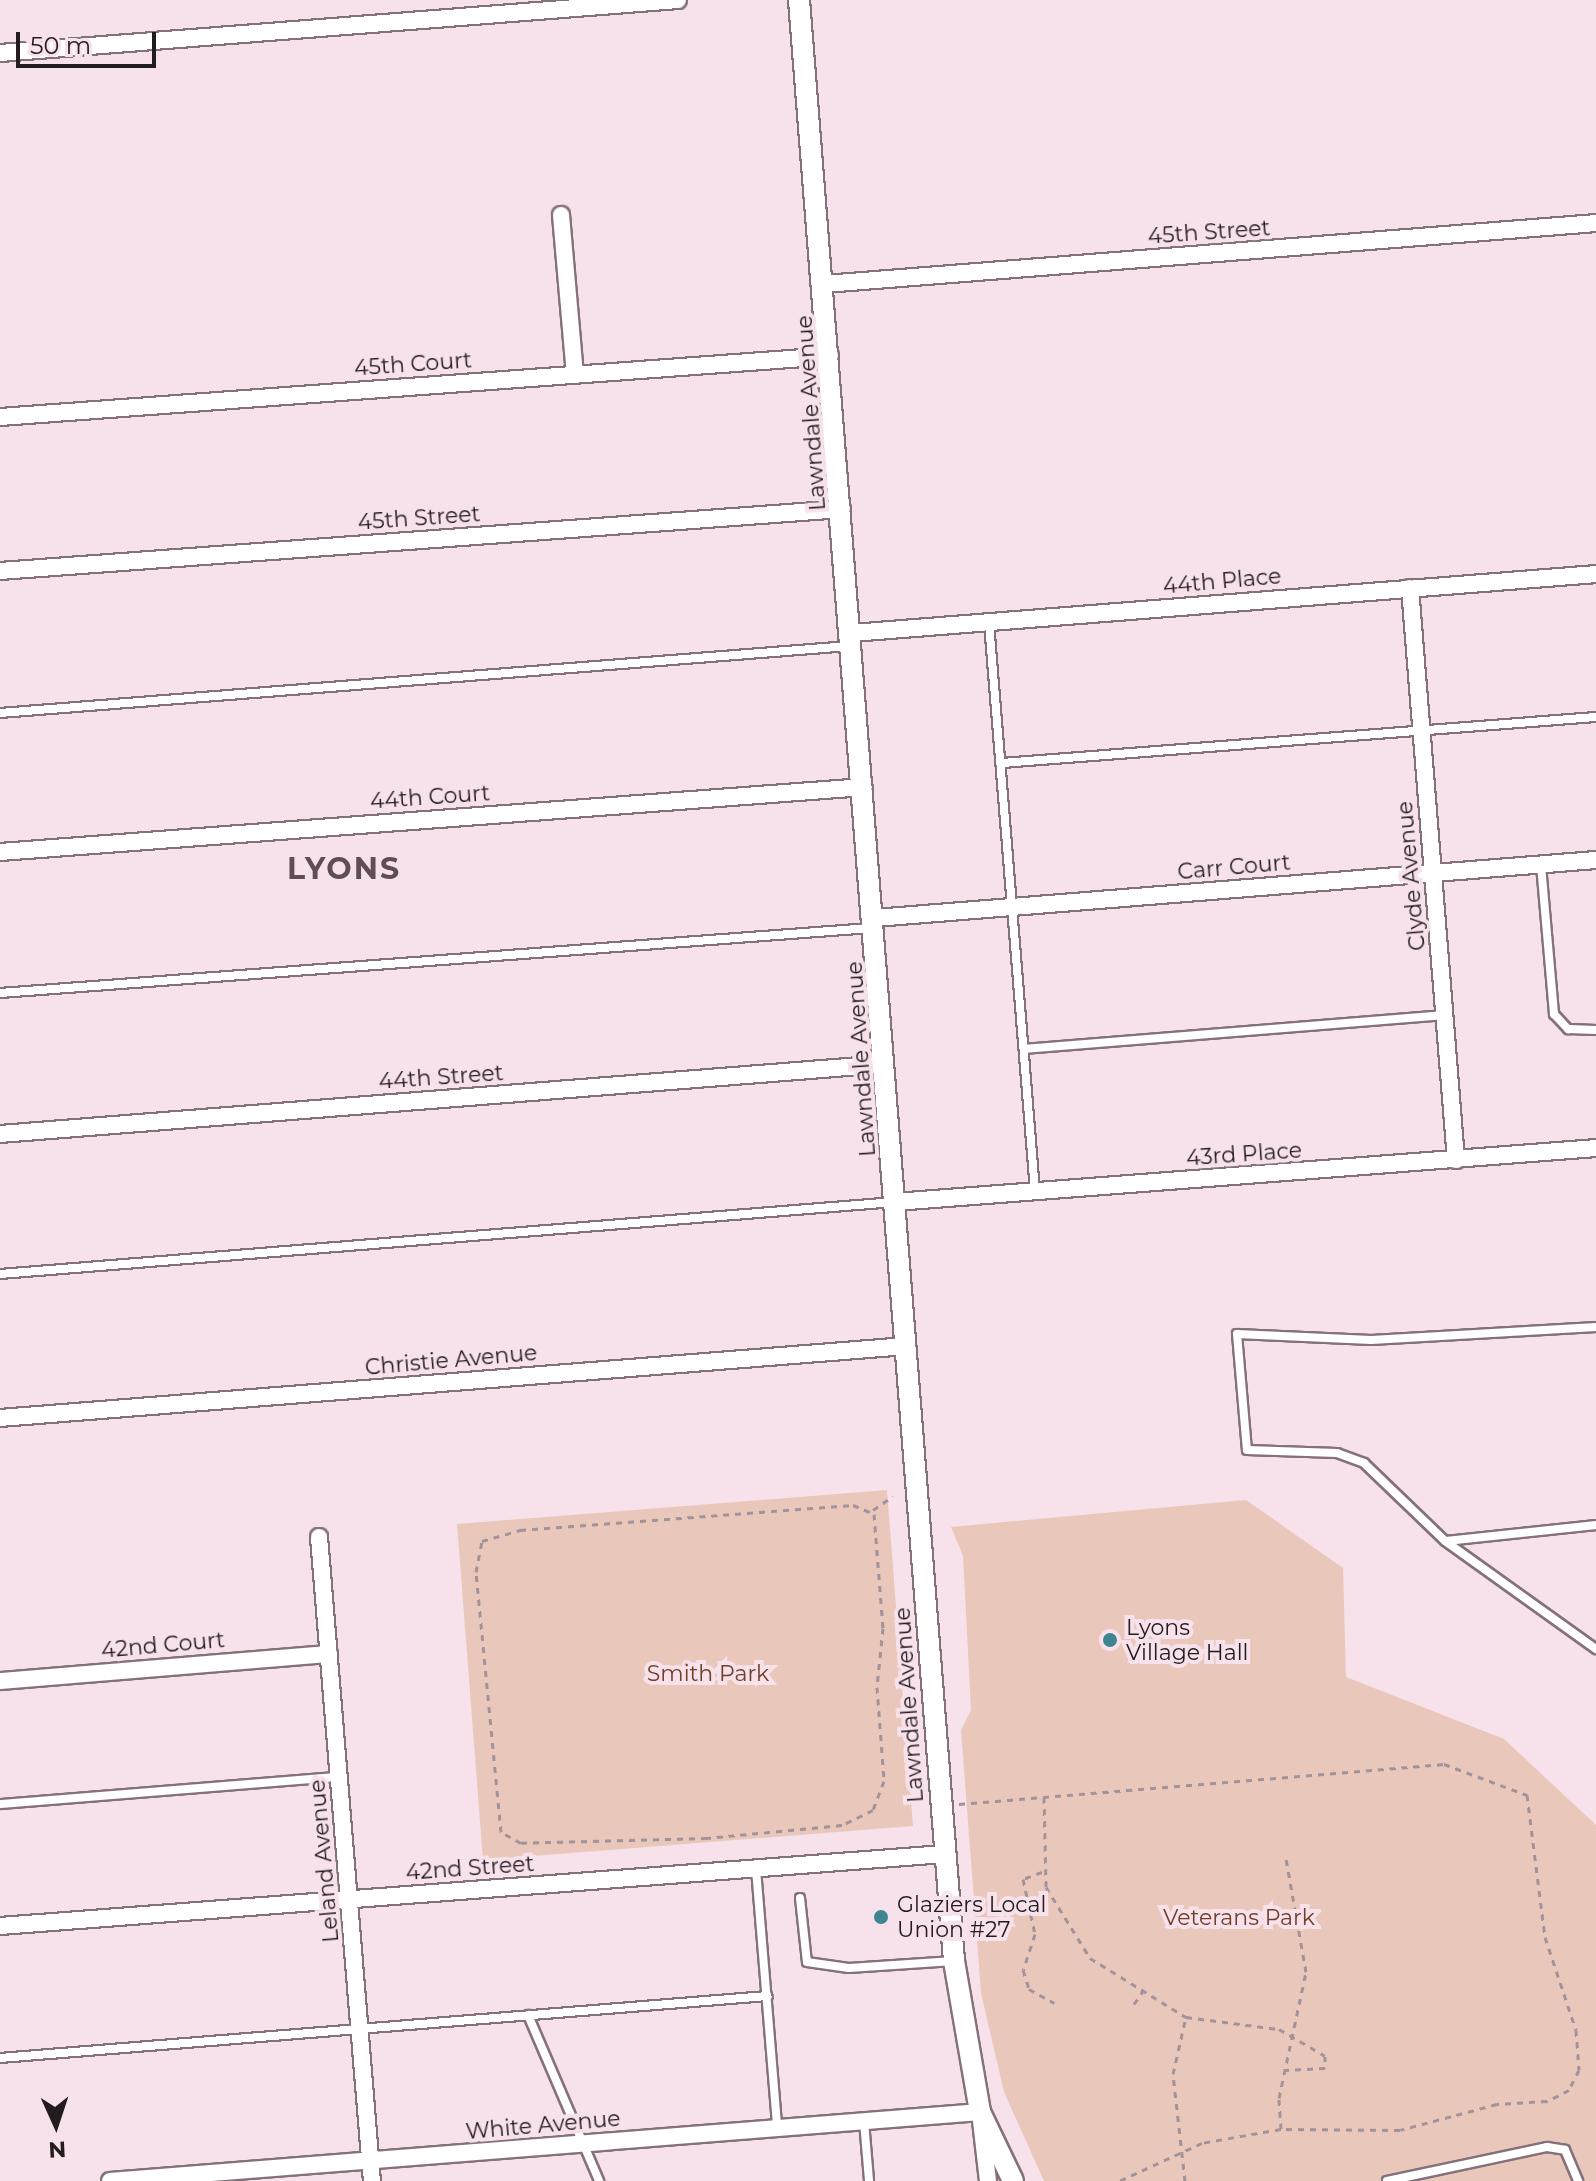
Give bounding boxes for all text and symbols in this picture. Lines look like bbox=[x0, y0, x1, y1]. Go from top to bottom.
scale bar bbox=[20, 16, 160, 66]
text: 50 m bbox=[30, 31, 91, 60]
street label: 45th Street bbox=[1147, 215, 1271, 249]
street label: Lawndale Avenue bbox=[791, 314, 831, 512]
street label: 45th Court bbox=[353, 347, 473, 381]
street label: 45th Street bbox=[357, 501, 481, 535]
street label: 44th Place bbox=[1162, 563, 1282, 599]
street label: 44th Court bbox=[369, 780, 491, 814]
street label: Clyde Avenue bbox=[1391, 800, 1431, 952]
street label: Carr Court bbox=[1176, 849, 1292, 885]
district label: LYONS bbox=[287, 851, 401, 887]
street label: Lawndale Avenue bbox=[841, 960, 881, 1158]
street label: 44th Street bbox=[378, 1059, 504, 1095]
street label: 43rd Place bbox=[1185, 1137, 1303, 1171]
street label: Christie Avenue bbox=[364, 1339, 538, 1381]
street label: Lawndale Avenue bbox=[889, 1606, 929, 1804]
place label: Lyons Village Hall bbox=[1126, 1614, 1249, 1666]
street label: 42nd Court bbox=[100, 1626, 226, 1664]
marker: Lyons Village Hall bbox=[1101, 1631, 1119, 1649]
park label: Smith Park bbox=[647, 1661, 769, 1687]
street label: Leland Avenue bbox=[304, 1778, 344, 1944]
street label: 42nd Street bbox=[405, 1850, 535, 1886]
place label: Glaziers Local Union #27 bbox=[897, 1891, 1046, 1942]
park label: Veterans Park bbox=[1163, 1905, 1315, 1931]
marker: Glaziers Local Union #27 bbox=[872, 1908, 890, 1926]
north arrow bbox=[16, 2085, 96, 2165]
street label: White Avenue bbox=[465, 2105, 621, 2145]
text: N bbox=[48, 2136, 67, 2163]

